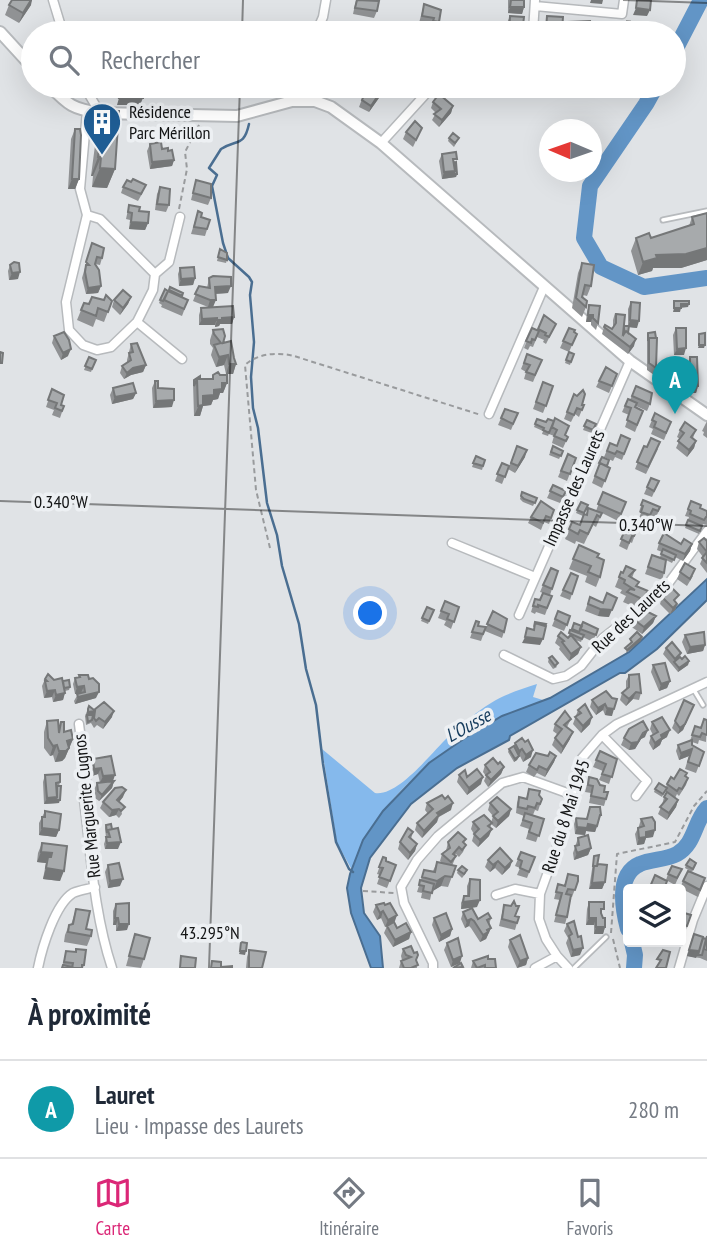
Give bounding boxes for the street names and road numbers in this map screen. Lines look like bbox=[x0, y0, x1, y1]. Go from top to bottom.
street label: Impasse des Laurets bbox=[538, 426, 609, 550]
street label: Rue des Laurets bbox=[587, 574, 675, 658]
street label: Rue Marguerite Cugnos bbox=[68, 733, 105, 879]
street label: Rue du 8 Mai 1945 bbox=[536, 756, 595, 875]

